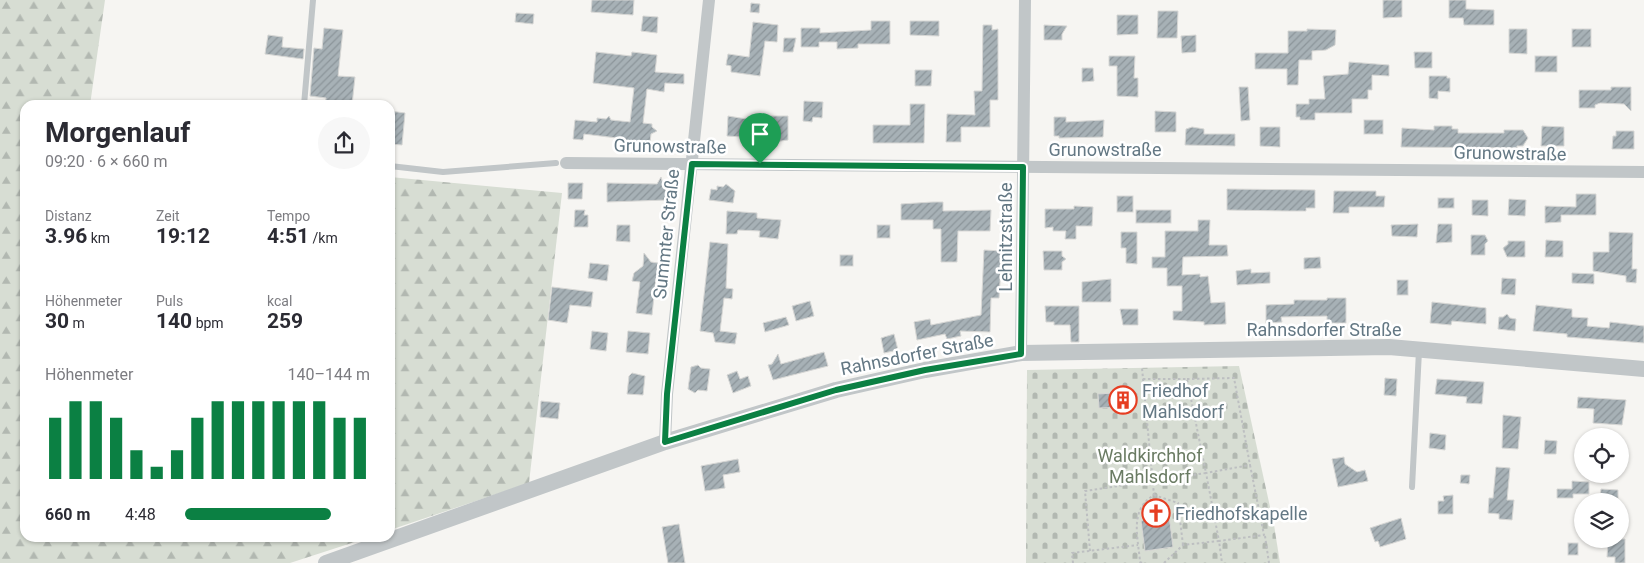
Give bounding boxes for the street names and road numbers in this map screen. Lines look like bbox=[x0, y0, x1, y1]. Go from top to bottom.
street label: Grunowstraße bbox=[613, 135, 727, 157]
street label: Grunowstraße bbox=[1049, 139, 1161, 160]
street label: Grunowstraße bbox=[1453, 142, 1567, 164]
street label: Summter Straße bbox=[649, 168, 683, 300]
street label: Lehnitzstraße bbox=[995, 182, 1016, 292]
street label: Rahnsdorfer Straße bbox=[1246, 319, 1402, 340]
street label: Rahnsdorfer Straße bbox=[839, 329, 995, 379]

